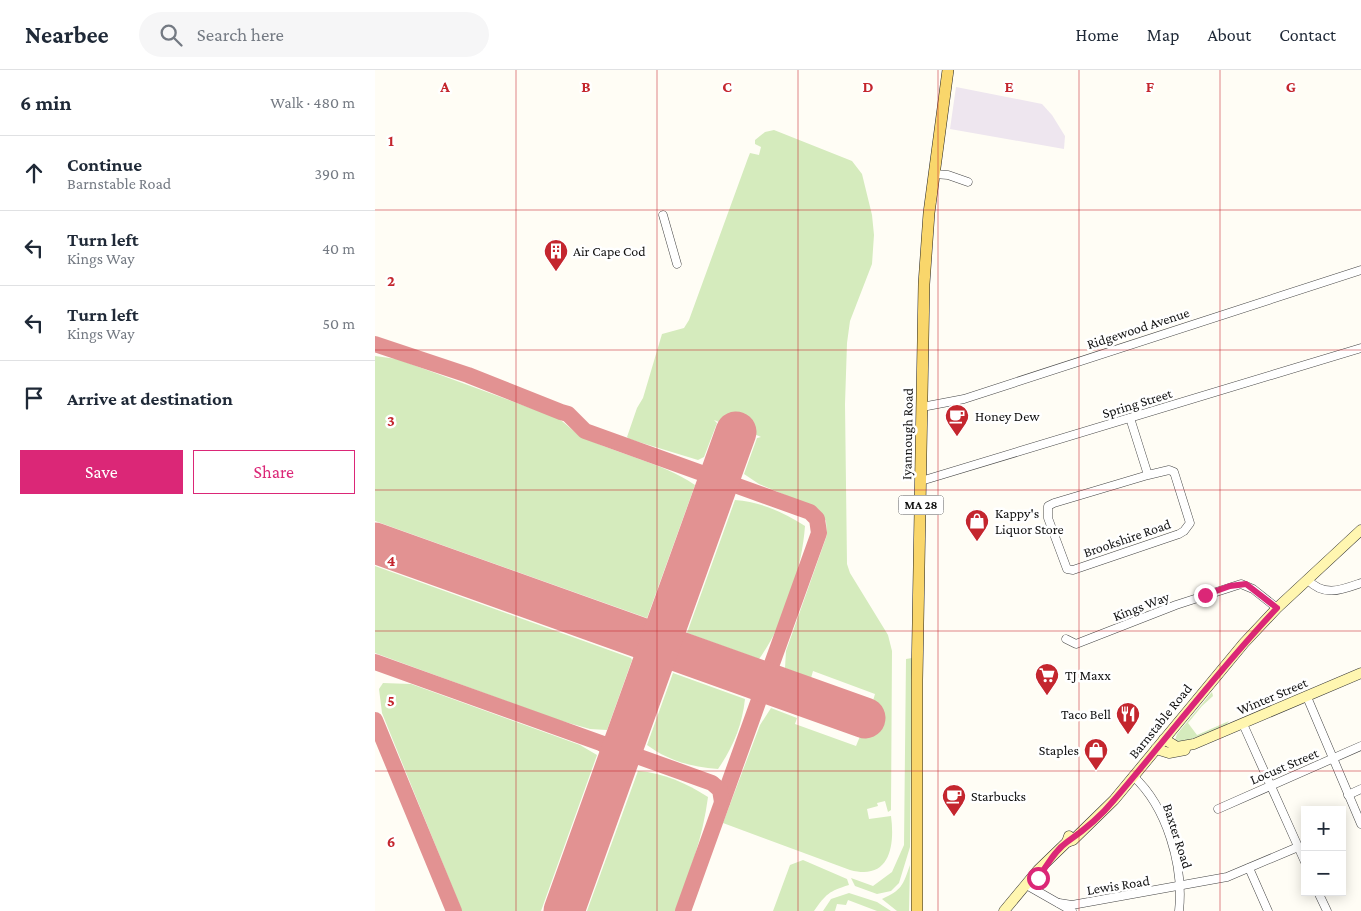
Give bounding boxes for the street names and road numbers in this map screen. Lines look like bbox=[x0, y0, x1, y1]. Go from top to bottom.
street label: Ridgewood Avenue bbox=[1085, 304, 1191, 352]
street label: Spring Street bbox=[1100, 385, 1174, 421]
street label: Iyannough Road bbox=[898, 387, 916, 480]
road number: MA 28 bbox=[899, 496, 943, 514]
street label: Brookshire Road bbox=[1081, 515, 1173, 560]
street label: Kings Way bbox=[1111, 588, 1172, 624]
street label: Winter Street bbox=[1234, 674, 1310, 718]
street label: Barnstable Road bbox=[1125, 680, 1195, 761]
street label: Locust Street bbox=[1247, 744, 1321, 788]
street label: Baxter Road bbox=[1160, 802, 1196, 871]
street label: Lewis Road bbox=[1085, 872, 1151, 898]

